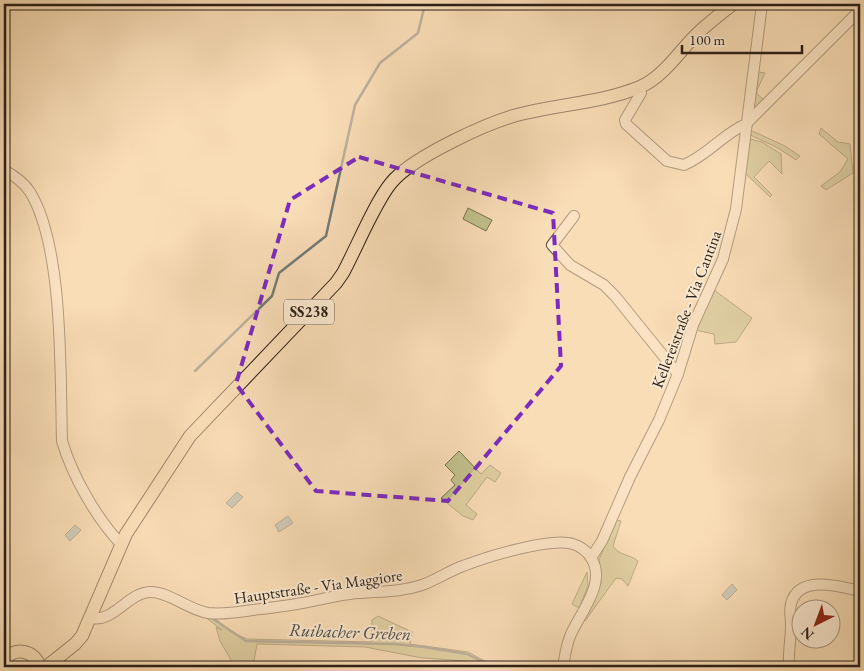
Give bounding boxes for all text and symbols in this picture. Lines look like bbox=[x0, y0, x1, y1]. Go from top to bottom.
scale bar bbox=[682, 22, 802, 54]
text: 100 m bbox=[689, 30, 726, 49]
street label: Kellereistraße - Via Cantina bbox=[647, 227, 726, 391]
road number: SS238 bbox=[284, 300, 334, 324]
street label: Hauptstraße - Via Maggiore bbox=[232, 564, 404, 609]
north arrow bbox=[792, 598, 842, 648]
water label: Ruibacher Greben bbox=[288, 618, 412, 645]
text: N bbox=[797, 623, 818, 644]

